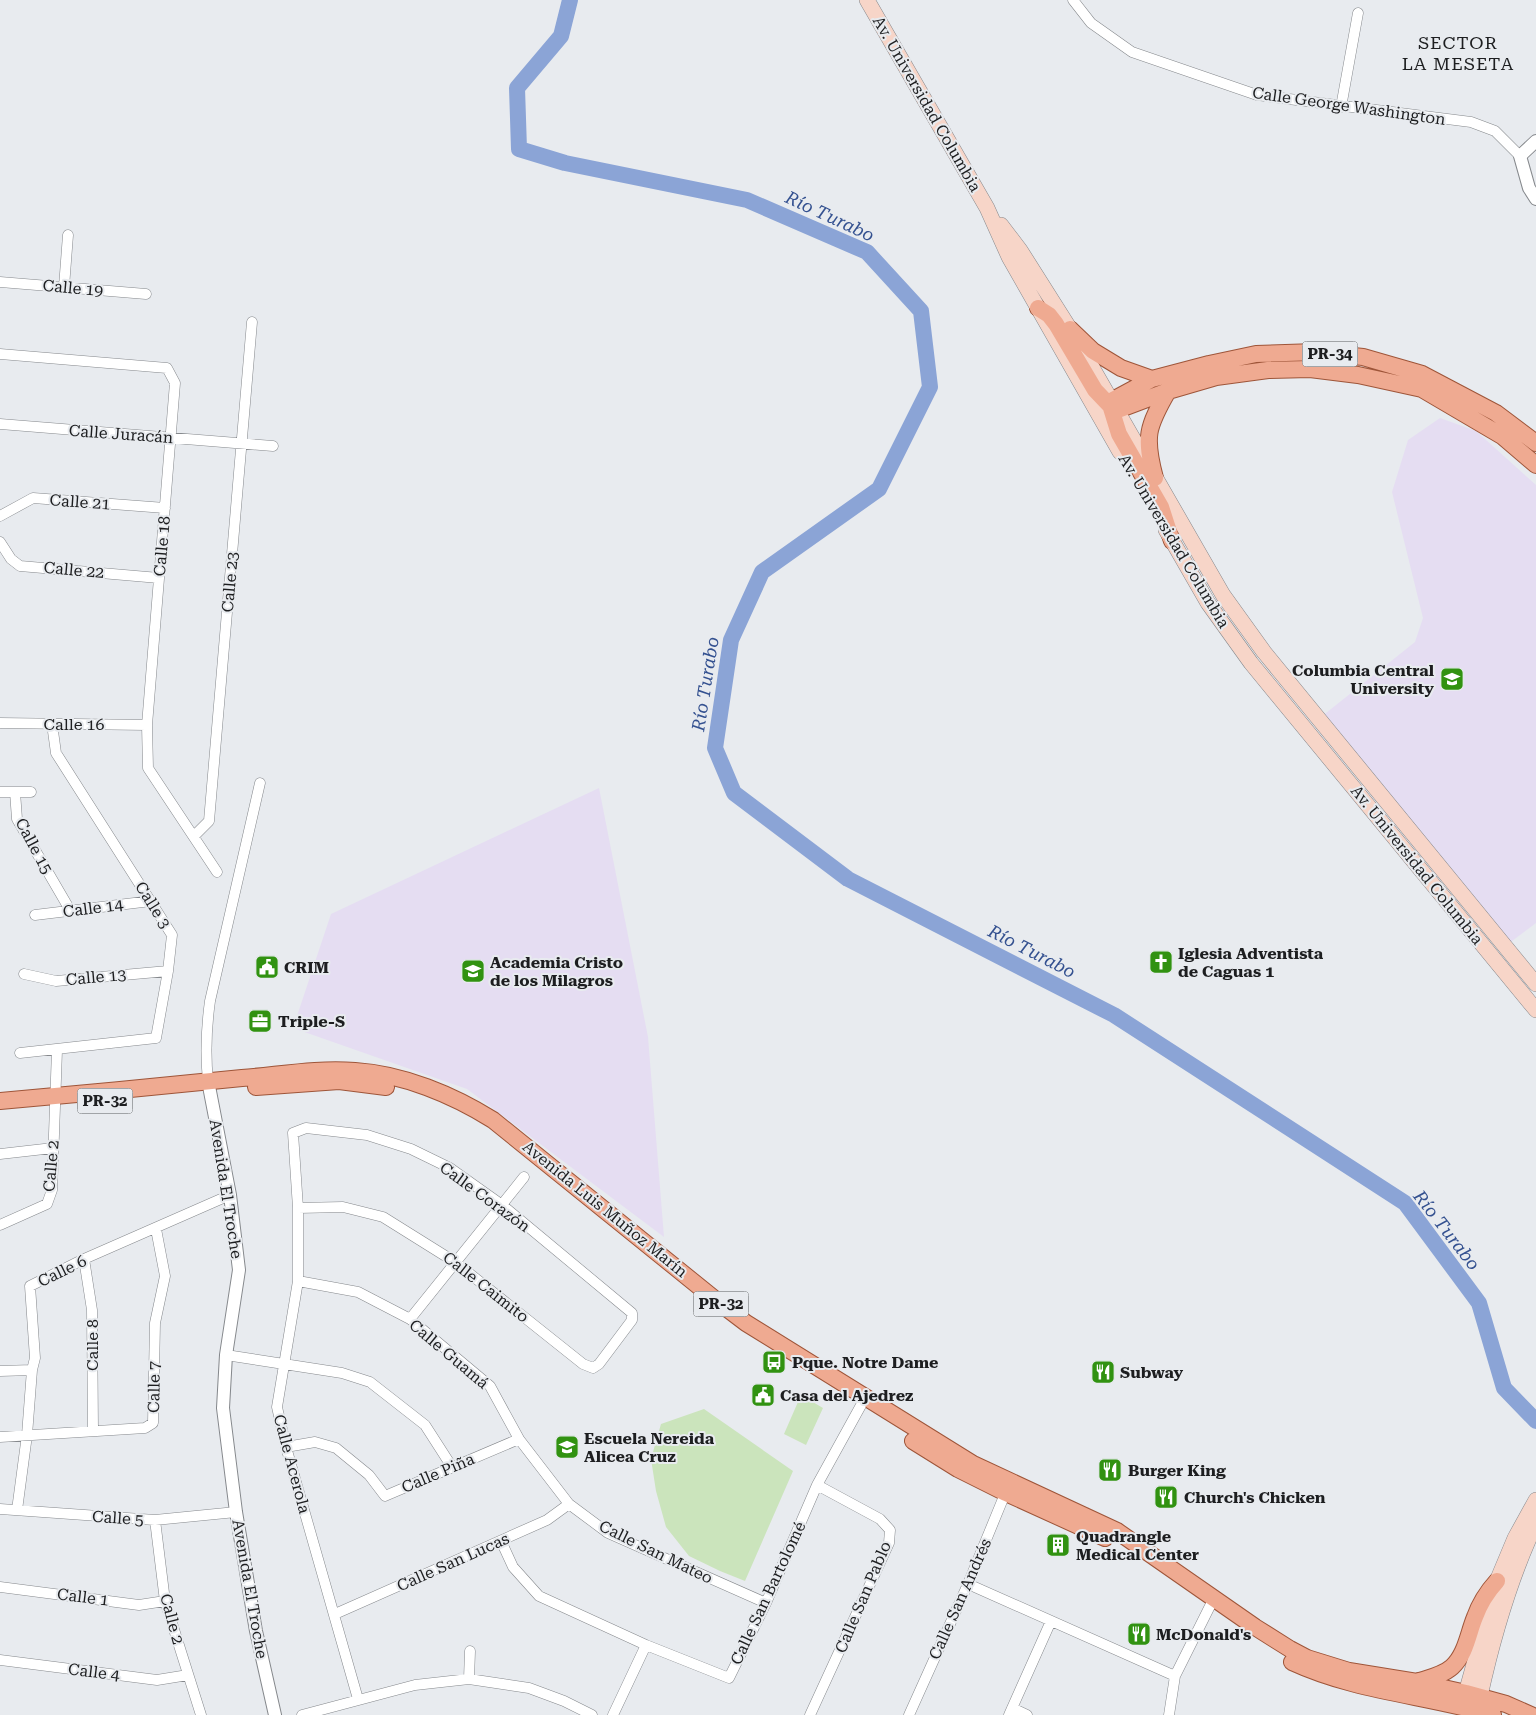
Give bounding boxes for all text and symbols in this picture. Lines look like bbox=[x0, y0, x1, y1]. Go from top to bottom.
street label: Av. Universidad Columbia bbox=[869, 13, 985, 195]
district label: SECTOR LA MESETA bbox=[1402, 32, 1514, 74]
street label: Calle George Washington bbox=[1251, 83, 1447, 129]
water label: Río Turabo bbox=[782, 186, 878, 246]
street label: Calle 19 bbox=[42, 276, 104, 300]
road number: PR-34 bbox=[1302, 342, 1358, 366]
street label: Calle Juracán bbox=[68, 421, 174, 447]
street label: Av. Universidad Columbia bbox=[1114, 451, 1234, 632]
street label: Calle 21 bbox=[49, 490, 111, 514]
street label: Calle 18 bbox=[150, 515, 174, 577]
street label: Calle 23 bbox=[218, 551, 242, 613]
street label: Calle 22 bbox=[43, 558, 105, 582]
water label: Río Turabo bbox=[687, 635, 723, 734]
place label: Columbia Central University bbox=[1292, 661, 1435, 698]
school or university icon: Columbia Central University bbox=[1439, 666, 1465, 692]
street label: Calle 16 bbox=[44, 715, 104, 734]
street label: Av. Universidad Columbia bbox=[1347, 781, 1487, 949]
street label: Calle 15 bbox=[11, 815, 57, 877]
street label: Calle 3 bbox=[131, 878, 175, 932]
street label: Calle 14 bbox=[62, 895, 124, 921]
water label: Río Turabo bbox=[984, 920, 1079, 982]
place label: Iglesia Adventista de Caguas 1 bbox=[1178, 944, 1324, 981]
church icon: Iglesia Adventista de Caguas 1 bbox=[1148, 949, 1174, 975]
place label: Academia Cristo de los Milagros bbox=[490, 953, 623, 990]
public building icon: CRIM bbox=[254, 954, 280, 980]
place label: CRIM bbox=[284, 958, 329, 977]
school or university icon: Academia Cristo de los Milagros bbox=[460, 958, 486, 984]
street label: Calle 13 bbox=[65, 965, 127, 989]
office icon: Triple-S bbox=[247, 1008, 273, 1034]
place label: Triple-S bbox=[278, 1012, 345, 1031]
road number: PR-32 bbox=[78, 1088, 132, 1114]
street label: Avenida El Troche bbox=[206, 1118, 246, 1260]
street label: Avenida Luis Muñoz Marín bbox=[519, 1137, 691, 1281]
street label: Calle 2 bbox=[39, 1139, 63, 1193]
street label: Calle Corazón bbox=[436, 1158, 534, 1236]
water label: Río Turabo bbox=[1409, 1185, 1485, 1274]
street label: Calle Caimito bbox=[439, 1248, 533, 1326]
street label: Calle 6 bbox=[35, 1251, 89, 1291]
road number: PR-32 bbox=[694, 1292, 748, 1316]
street label: Calle Guamá bbox=[405, 1315, 493, 1393]
street label: Calle 8 bbox=[83, 1319, 102, 1371]
bus stop icon: Pque. Notre Dame bbox=[761, 1349, 787, 1375]
place label: Pque. Notre Dame bbox=[792, 1353, 939, 1372]
restaurant icon: Subway bbox=[1090, 1359, 1116, 1385]
street label: Calle 7 bbox=[144, 1361, 164, 1413]
place label: Subway bbox=[1120, 1363, 1184, 1382]
public building icon: Casa del Ajedrez bbox=[750, 1382, 776, 1408]
place label: Casa del Ajedrez bbox=[780, 1386, 913, 1405]
street label: Calle Acerola bbox=[270, 1412, 314, 1516]
place label: Escuela Nereida Alicea Cruz bbox=[584, 1429, 715, 1466]
school or university icon: Escuela Nereida Alicea Cruz bbox=[554, 1434, 580, 1460]
street label: Calle Piña bbox=[399, 1449, 478, 1497]
restaurant icon: Burger King bbox=[1097, 1457, 1123, 1483]
place label: Burger King bbox=[1128, 1461, 1226, 1480]
restaurant icon: Church's Chicken bbox=[1153, 1484, 1179, 1510]
place label: Church's Chicken bbox=[1184, 1488, 1326, 1507]
street label: Calle 5 bbox=[91, 1507, 145, 1529]
street label: Calle San Mateo bbox=[596, 1516, 716, 1588]
street label: Avenida El Troche bbox=[228, 1518, 272, 1660]
street label: Calle San Bartolomé bbox=[726, 1518, 810, 1668]
place label: Quadrangle Medical Center bbox=[1076, 1527, 1199, 1564]
street label: Calle San Lucas bbox=[394, 1529, 513, 1595]
building icon: Quadrangle Medical Center bbox=[1045, 1532, 1071, 1558]
street label: Calle San Andrés bbox=[925, 1535, 995, 1662]
street label: Calle San Pablo bbox=[831, 1538, 895, 1656]
street label: Calle 1 bbox=[56, 1584, 110, 1610]
street label: Calle 2 bbox=[156, 1592, 188, 1647]
restaurant icon: McDonald's bbox=[1126, 1621, 1152, 1647]
place label: McDonald's bbox=[1156, 1625, 1251, 1644]
street label: Calle 4 bbox=[67, 1659, 121, 1685]

